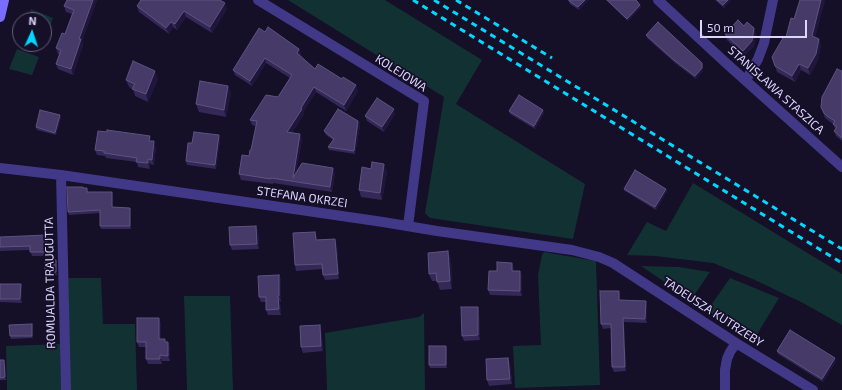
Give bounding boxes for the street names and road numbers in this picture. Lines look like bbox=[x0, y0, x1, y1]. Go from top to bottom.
street label: STANISŁAWA STASZICA bbox=[725, 43, 827, 137]
street label: KOLEJOWA bbox=[372, 51, 430, 95]
street label: STEFANA OKRZEI bbox=[256, 184, 348, 210]
street label: ROMUALDA TRAUGUTTA bbox=[42, 217, 58, 349]
street label: TADEUSZA KUTRZEBY bbox=[660, 274, 766, 350]

